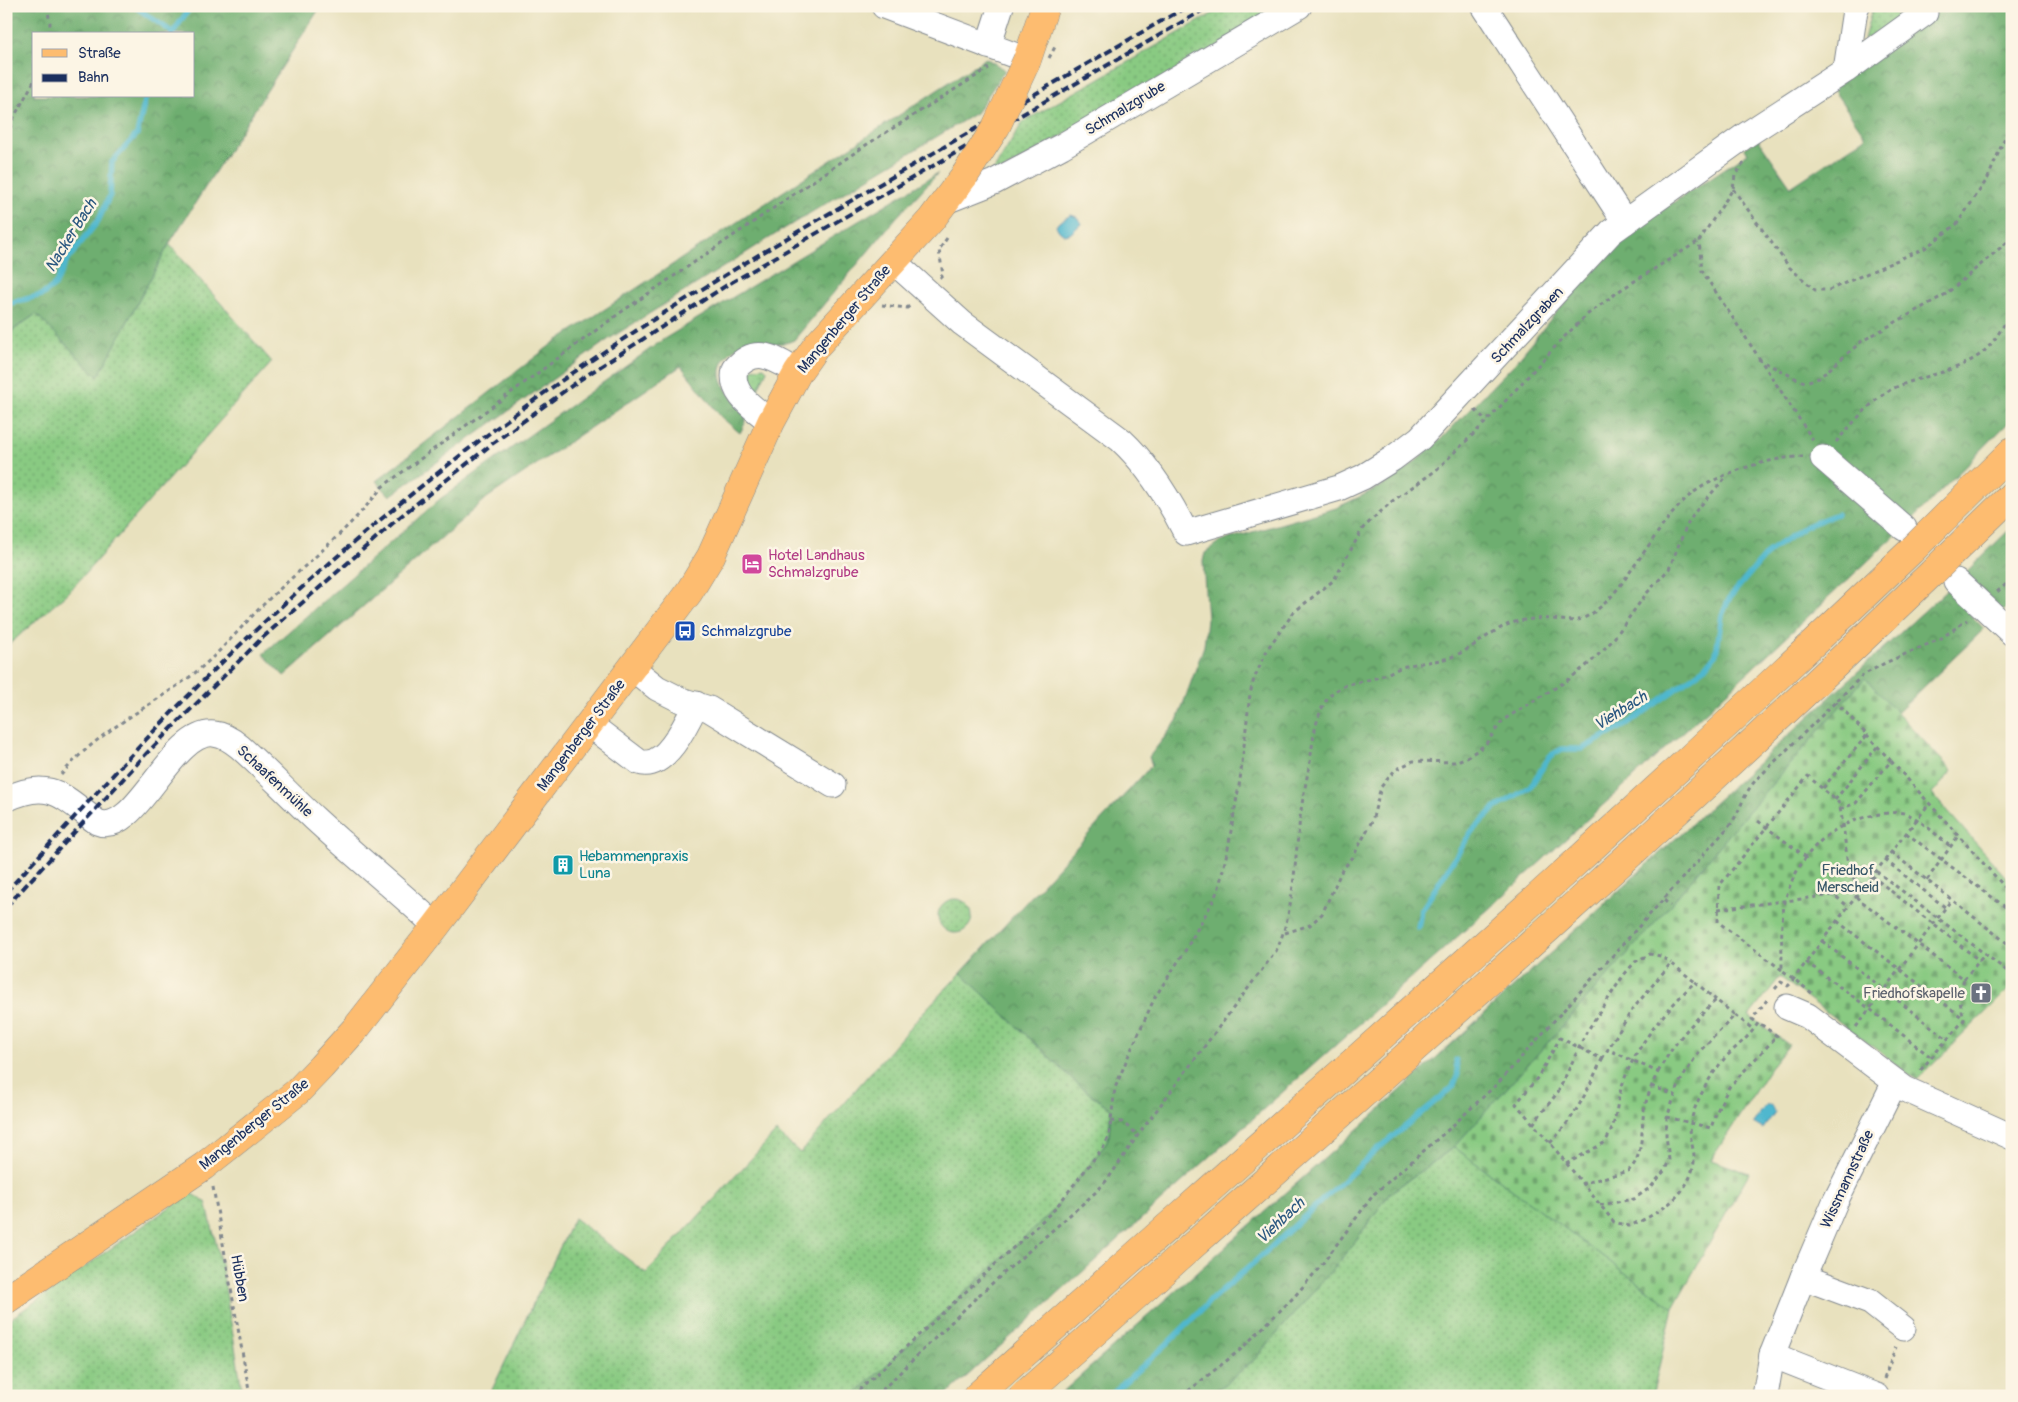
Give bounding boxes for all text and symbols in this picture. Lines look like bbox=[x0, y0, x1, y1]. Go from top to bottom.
legend bbox=[32, 32, 195, 98]
text: Straße bbox=[78, 44, 121, 63]
text: Bahn bbox=[78, 68, 109, 87]
street label: Schmalzgrube bbox=[1082, 77, 1169, 140]
water label: Nacker Bach bbox=[41, 194, 102, 276]
street label: Mangenberger Straße bbox=[794, 261, 896, 377]
street label: Schmalzgraben bbox=[1487, 283, 1568, 368]
place label: Hotel Landhaus Schmalzgrube bbox=[768, 546, 865, 582]
hotel icon: Hotel Landhaus Schmalzgrube bbox=[740, 552, 764, 576]
bus stop icon: Schmalzgrube bbox=[673, 619, 697, 643]
place label: Schmalzgrube bbox=[701, 622, 792, 641]
street label: Mangenberger Straße bbox=[533, 675, 630, 795]
water label: Viehbach bbox=[1590, 686, 1652, 735]
street label: Schaafenmühle bbox=[233, 741, 317, 822]
place label: Hebammenpraxis Luna bbox=[579, 847, 688, 883]
building icon: Hebammenpraxis Luna bbox=[551, 853, 575, 877]
park label: Friedhof Merscheid bbox=[1817, 861, 1879, 897]
church icon: Friedhofskapelle bbox=[1969, 981, 1993, 1005]
place label: Friedhofskapelle bbox=[1863, 984, 1966, 1003]
street label: Mangenberger Straße bbox=[196, 1074, 313, 1174]
street label: Wissmannstraße bbox=[1816, 1127, 1879, 1231]
water label: Viehbach bbox=[1252, 1192, 1310, 1248]
street label: Hübben bbox=[226, 1253, 253, 1303]

